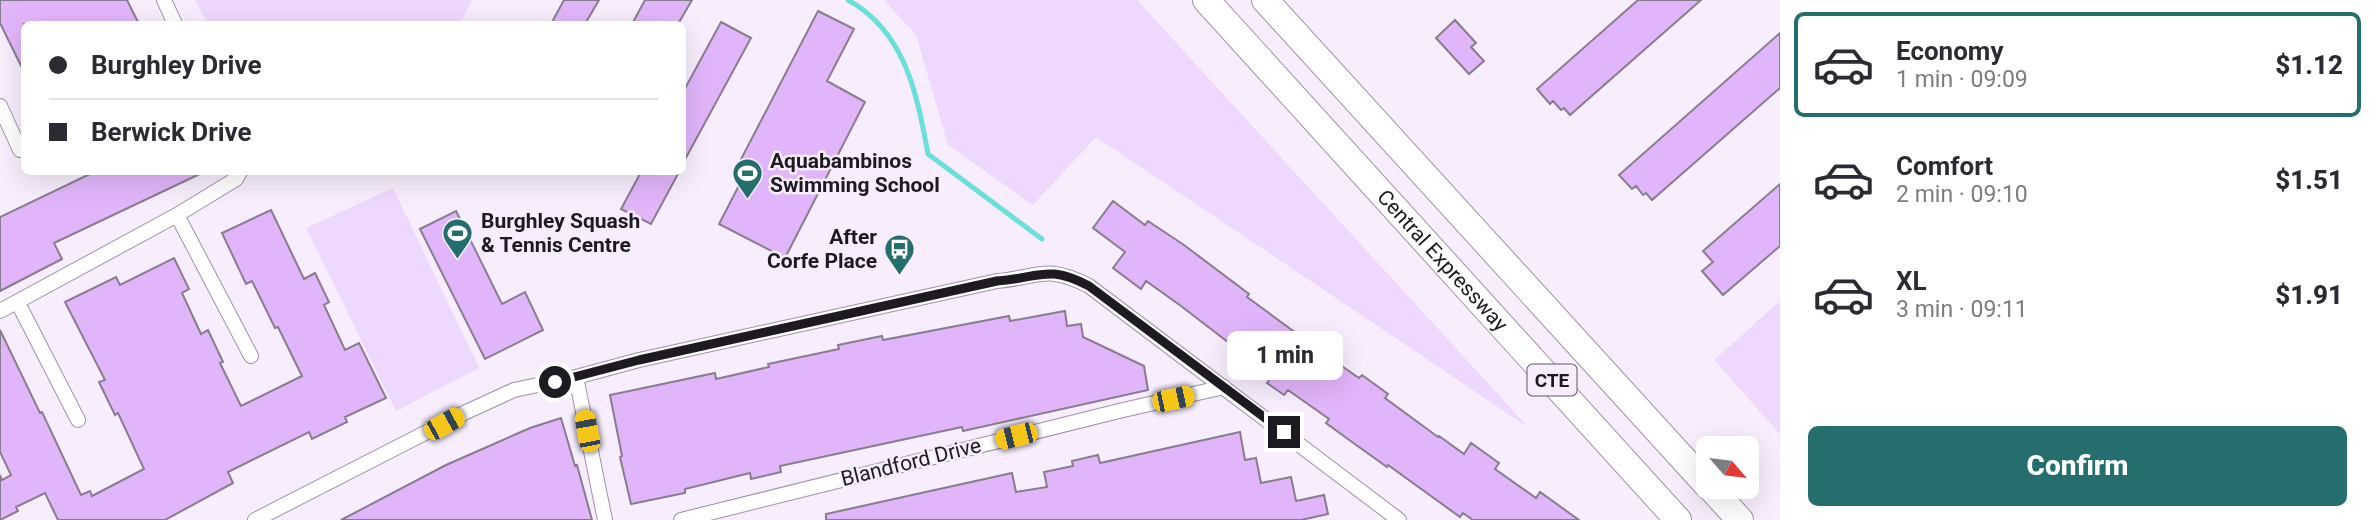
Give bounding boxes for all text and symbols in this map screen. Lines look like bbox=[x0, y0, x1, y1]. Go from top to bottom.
icon: car bbox=[1812, 33, 1875, 96]
text: Economy bbox=[1896, 36, 2003, 66]
text: Burghley Drive bbox=[91, 50, 262, 80]
text: $1.12 bbox=[2275, 50, 2343, 80]
text: 1 min · 09:09 bbox=[1896, 66, 2028, 93]
text: Berwick Drive bbox=[91, 117, 252, 147]
icon: car bbox=[1812, 148, 1875, 211]
place label: Aquabambinos Swimming School bbox=[770, 149, 940, 197]
text: Comfort bbox=[1896, 151, 1993, 181]
sports icon: Aquabambinos Swimming School bbox=[730, 156, 764, 200]
text: $1.51 bbox=[2275, 165, 2343, 195]
text: 2 min · 09:10 bbox=[1896, 181, 2028, 208]
street label: Central Expressway bbox=[1372, 185, 1513, 336]
place label: Burghley Squash & Tennis Centre bbox=[481, 209, 640, 257]
sports icon: Burghley Squash & Tennis Centre bbox=[441, 216, 475, 260]
place label: After Corfe Place bbox=[767, 225, 877, 273]
bus stop icon: After Corfe Place bbox=[883, 232, 917, 276]
icon: car bbox=[1812, 263, 1875, 326]
text: XL bbox=[1896, 266, 1927, 296]
text: $1.91 bbox=[2275, 280, 2343, 310]
text: 3 min · 09:11 bbox=[1896, 296, 2028, 323]
callout: 1 min bbox=[1226, 330, 1342, 380]
text: 1 min bbox=[1256, 342, 1314, 369]
road number: CTE bbox=[1528, 364, 1576, 396]
route start bbox=[539, 366, 571, 398]
car bbox=[1151, 384, 1196, 414]
car bbox=[421, 405, 468, 443]
car bbox=[573, 408, 602, 454]
route end bbox=[1268, 416, 1300, 448]
car bbox=[994, 421, 1039, 451]
button: Confirm bbox=[1808, 426, 2347, 506]
street label: Blandford Drive bbox=[838, 433, 984, 491]
north arrow bbox=[1696, 436, 1759, 499]
map controls bbox=[1696, 436, 1759, 499]

